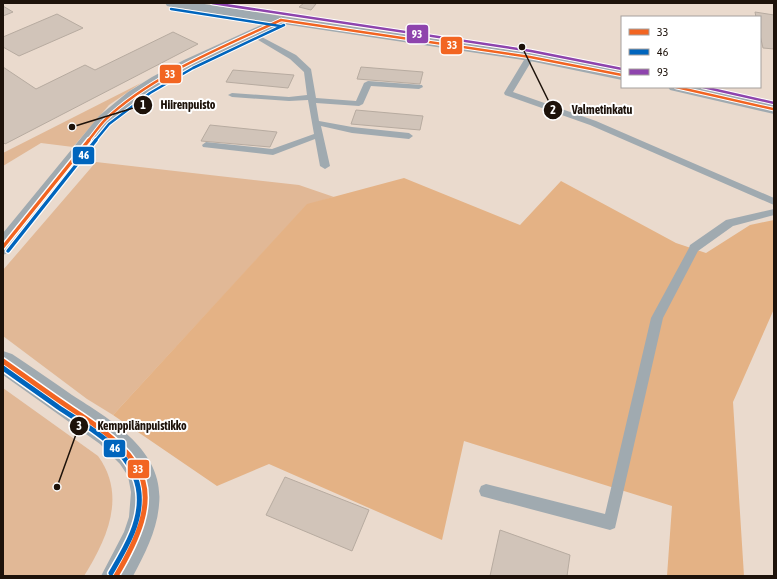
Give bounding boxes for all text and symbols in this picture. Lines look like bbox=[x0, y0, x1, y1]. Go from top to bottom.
legend bbox=[621, 16, 761, 88]
line badge: 93 bbox=[406, 24, 429, 44]
text: 33 bbox=[657, 25, 668, 39]
text: 93 bbox=[412, 28, 422, 40]
line badge: 33 bbox=[440, 36, 463, 55]
text: 33 bbox=[447, 39, 457, 51]
text: 46 bbox=[657, 45, 669, 59]
line badge: 33 bbox=[159, 64, 182, 84]
text: 93 bbox=[657, 65, 668, 79]
text: 33 bbox=[165, 68, 175, 80]
callout: Hiirenpuisto bbox=[133, 93, 224, 117]
text: 1 bbox=[140, 98, 146, 112]
text: Hiirenpuisto bbox=[161, 98, 216, 112]
callout: Valmetinkatu bbox=[543, 98, 640, 122]
text: 2 bbox=[550, 103, 556, 117]
text: Valmetinkatu bbox=[571, 103, 632, 117]
line badge: 46 bbox=[72, 146, 95, 165]
text: 46 bbox=[78, 149, 89, 161]
callout: Kemppilänpuistikko bbox=[69, 414, 194, 438]
text: 3 bbox=[76, 419, 82, 433]
text: Kemppilänpuistikko bbox=[97, 419, 187, 433]
line badge: 46 bbox=[103, 439, 126, 458]
text: 46 bbox=[109, 442, 120, 454]
line badge: 33 bbox=[127, 459, 150, 479]
text: 33 bbox=[133, 463, 143, 475]

